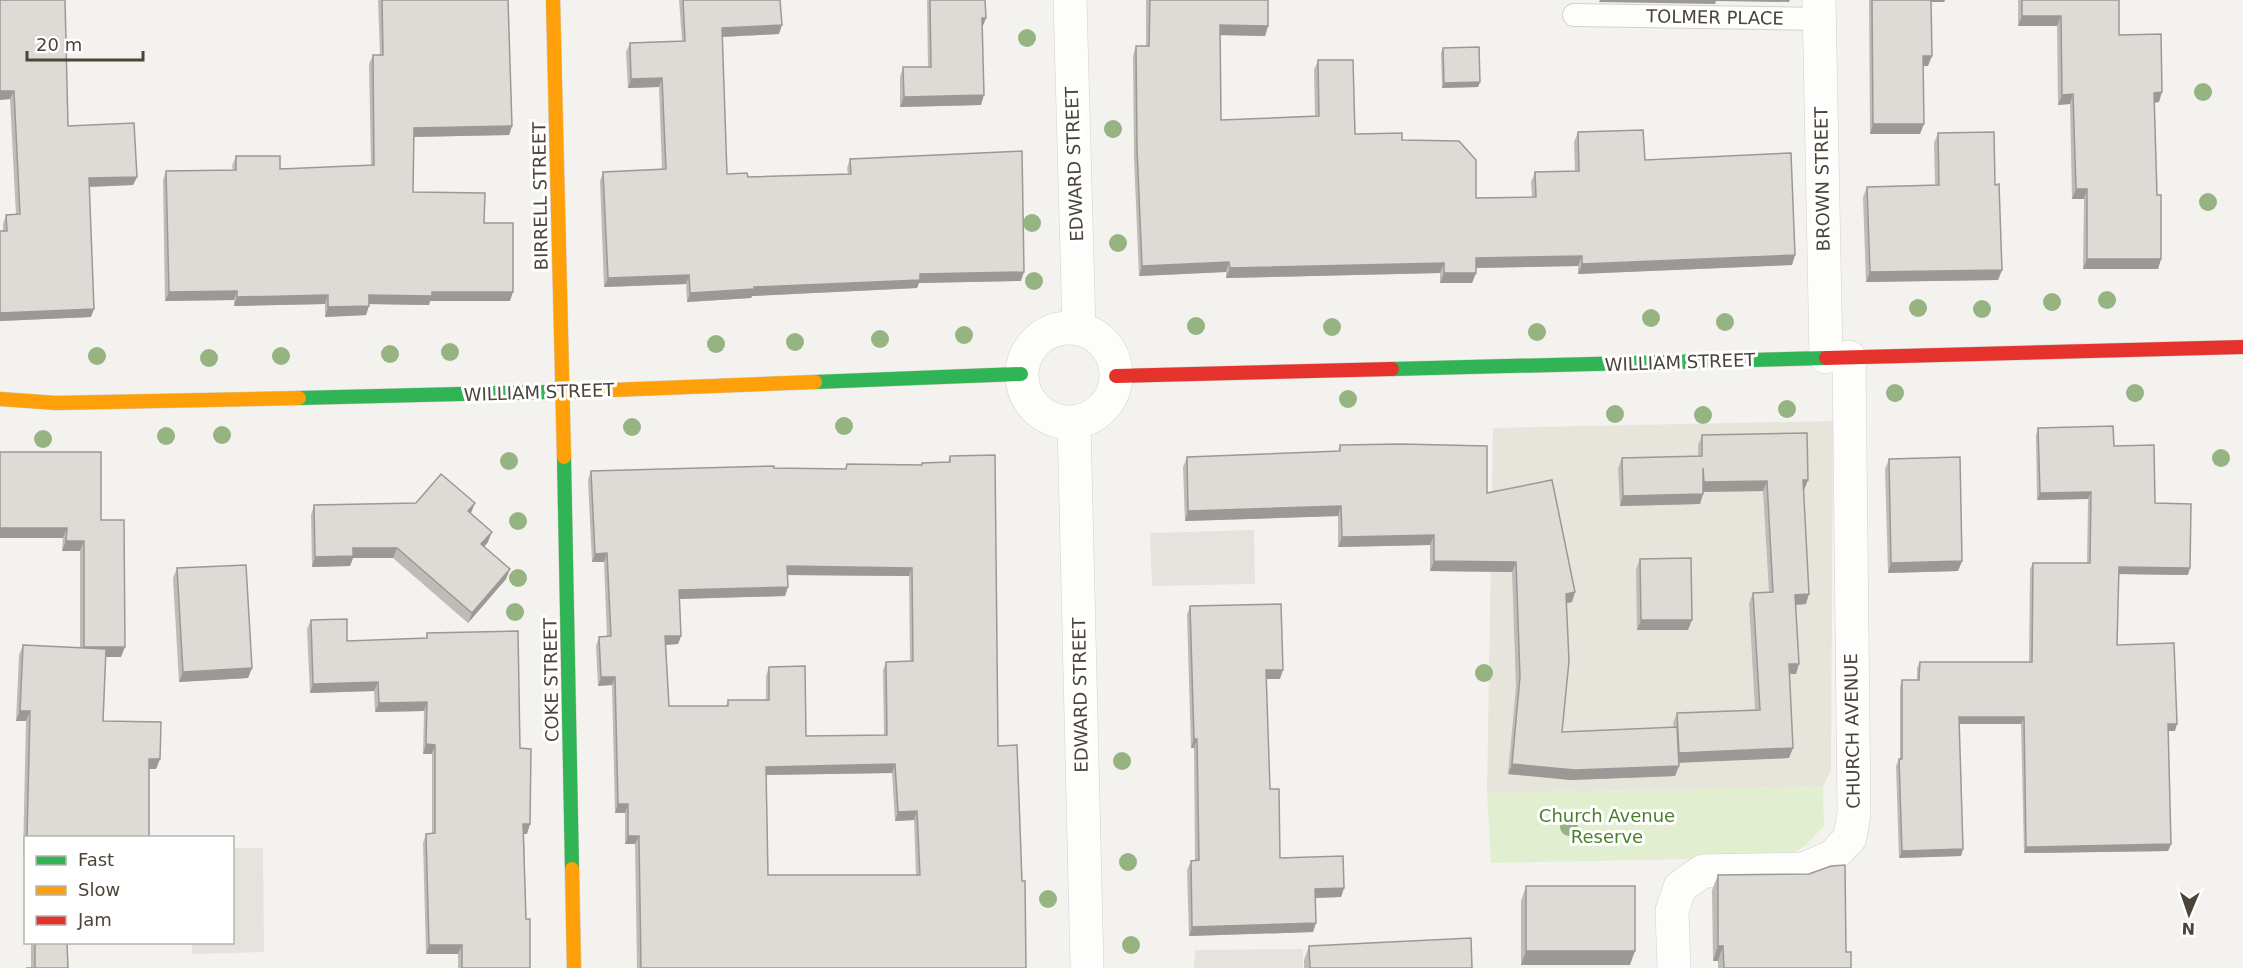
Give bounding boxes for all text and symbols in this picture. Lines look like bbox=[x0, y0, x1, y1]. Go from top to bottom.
street label: TOLMER PLACE bbox=[1645, 5, 1784, 29]
scale bar bbox=[27, 24, 142, 62]
text: 20 m bbox=[36, 34, 82, 55]
street label: EDWARD STREET bbox=[1061, 85, 1087, 242]
street label: BROWN STREET bbox=[1810, 105, 1834, 252]
street label: BIRRELL STREET bbox=[528, 121, 552, 270]
street label: WILLIAM STREET bbox=[1604, 349, 1757, 375]
street label: WILLIAM STREET bbox=[463, 379, 616, 405]
street label: EDWARD STREET bbox=[1068, 616, 1092, 773]
street label: COKE STREET bbox=[539, 617, 563, 742]
street label: CHURCH AVENUE bbox=[1840, 653, 1864, 809]
park label: Church Avenue Reserve bbox=[1539, 805, 1675, 847]
legend bbox=[24, 836, 234, 944]
text: Fast bbox=[78, 849, 114, 870]
text: Slow bbox=[78, 879, 120, 900]
north arrow bbox=[2159, 884, 2219, 944]
text: Jam bbox=[77, 909, 112, 930]
text: N bbox=[2181, 919, 2196, 938]

